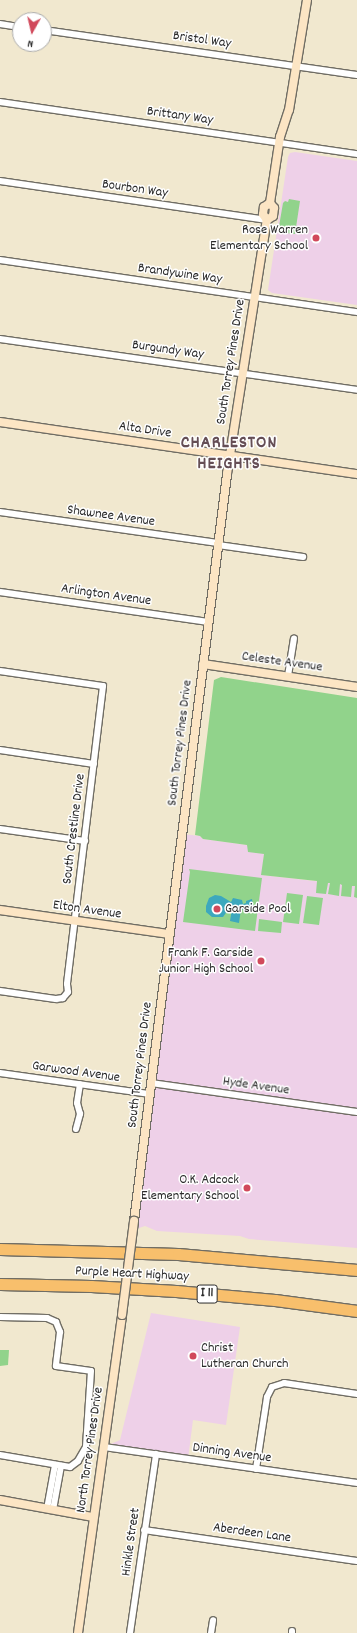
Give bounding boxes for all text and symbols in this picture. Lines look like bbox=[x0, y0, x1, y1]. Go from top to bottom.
north arrow bbox=[12, 12, 52, 52]
street label: Bristol Way bbox=[172, 28, 232, 52]
text: N bbox=[27, 35, 34, 51]
street label: Brittany Way bbox=[146, 103, 214, 129]
street label: Bourbon Way bbox=[101, 176, 169, 202]
place label: Rose Warren Elementary School bbox=[210, 222, 308, 254]
marker: Rose Warren Elementary School bbox=[311, 233, 321, 243]
street label: Brandywine Way bbox=[137, 260, 223, 288]
street label: South Torrey Pines Drive bbox=[213, 298, 249, 426]
street label: Burgundy Way bbox=[131, 337, 205, 363]
street label: Alta Drive bbox=[118, 418, 172, 442]
district label: CHARLESTON HEIGHTS bbox=[181, 434, 277, 476]
street label: Shawnee Avenue bbox=[66, 502, 156, 530]
street label: Arlington Avenue bbox=[60, 580, 152, 610]
street label: Celeste Avenue bbox=[241, 648, 323, 676]
street label: South Torrey Pines Drive bbox=[164, 679, 196, 807]
street label: South Crestline Drive bbox=[59, 773, 89, 885]
street label: Elton Avenue bbox=[52, 897, 122, 923]
place label: Garside Pool bbox=[225, 901, 290, 917]
marker: Garside Pool bbox=[212, 904, 222, 914]
place label: Frank F. Garside Junior High School bbox=[159, 945, 253, 978]
marker: Frank F. Garside Junior High School bbox=[256, 956, 266, 966]
street label: South Torrey Pines Drive bbox=[124, 1001, 156, 1129]
street label: Garwood Avenue bbox=[31, 1058, 121, 1086]
street label: Hyde Avenue bbox=[222, 1073, 290, 1099]
place label: O.K. Adcock Elementary School bbox=[141, 1172, 239, 1204]
marker: O.K. Adcock Elementary School bbox=[242, 1183, 252, 1193]
street label: Purple Heart Highway bbox=[75, 1263, 189, 1285]
road number: I 11 bbox=[196, 1283, 218, 1305]
place label: Christ Lutheran Church bbox=[201, 1340, 289, 1372]
marker: Christ Lutheran Church bbox=[188, 1351, 198, 1361]
street label: North Torrey Pines Drive bbox=[73, 1386, 107, 1514]
street label: Dinning Avenue bbox=[192, 1439, 272, 1467]
street label: Hinkle Street bbox=[118, 1507, 144, 1577]
street label: Aberdeen Lane bbox=[212, 1519, 292, 1547]

